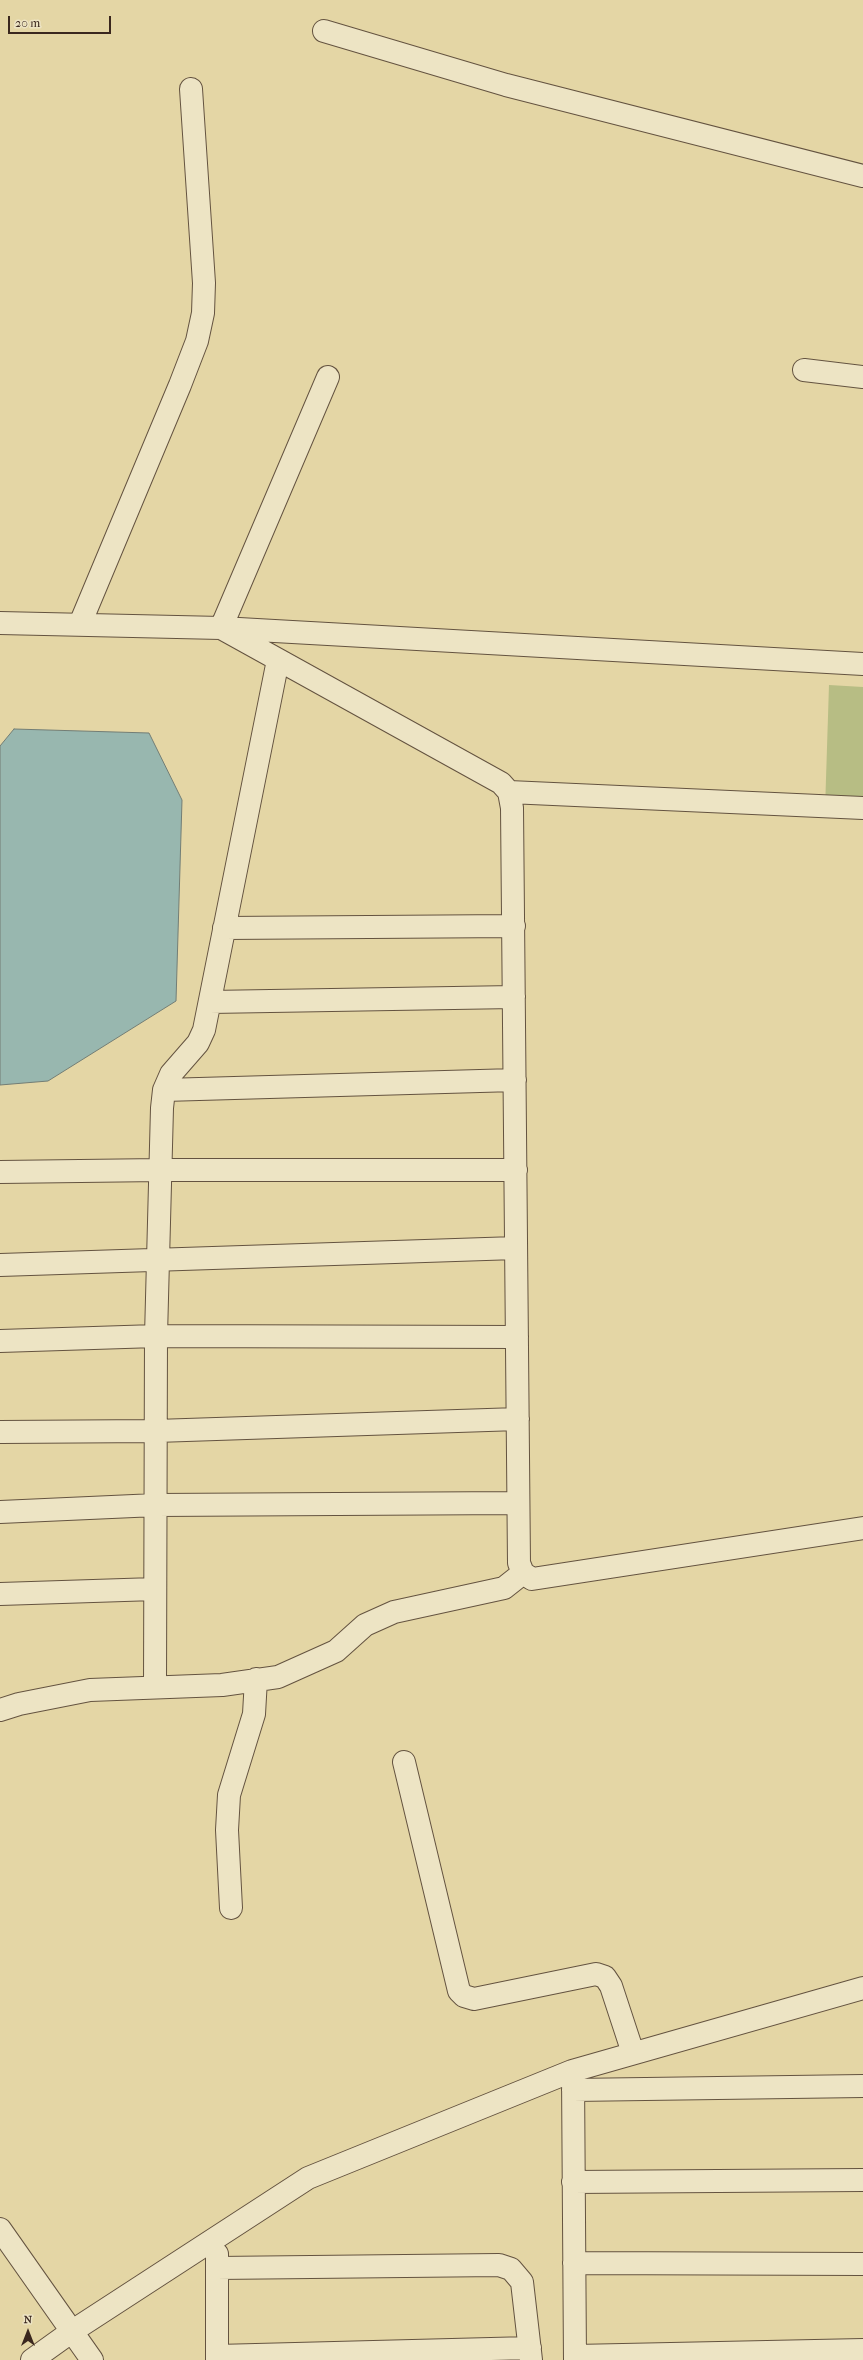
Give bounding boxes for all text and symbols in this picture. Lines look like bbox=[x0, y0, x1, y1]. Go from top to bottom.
scale bar bbox=[10, 8, 113, 34]
text: 20 m bbox=[15, 16, 40, 30]
north arrow bbox=[8, 2312, 48, 2352]
text: N bbox=[24, 2313, 32, 2326]

